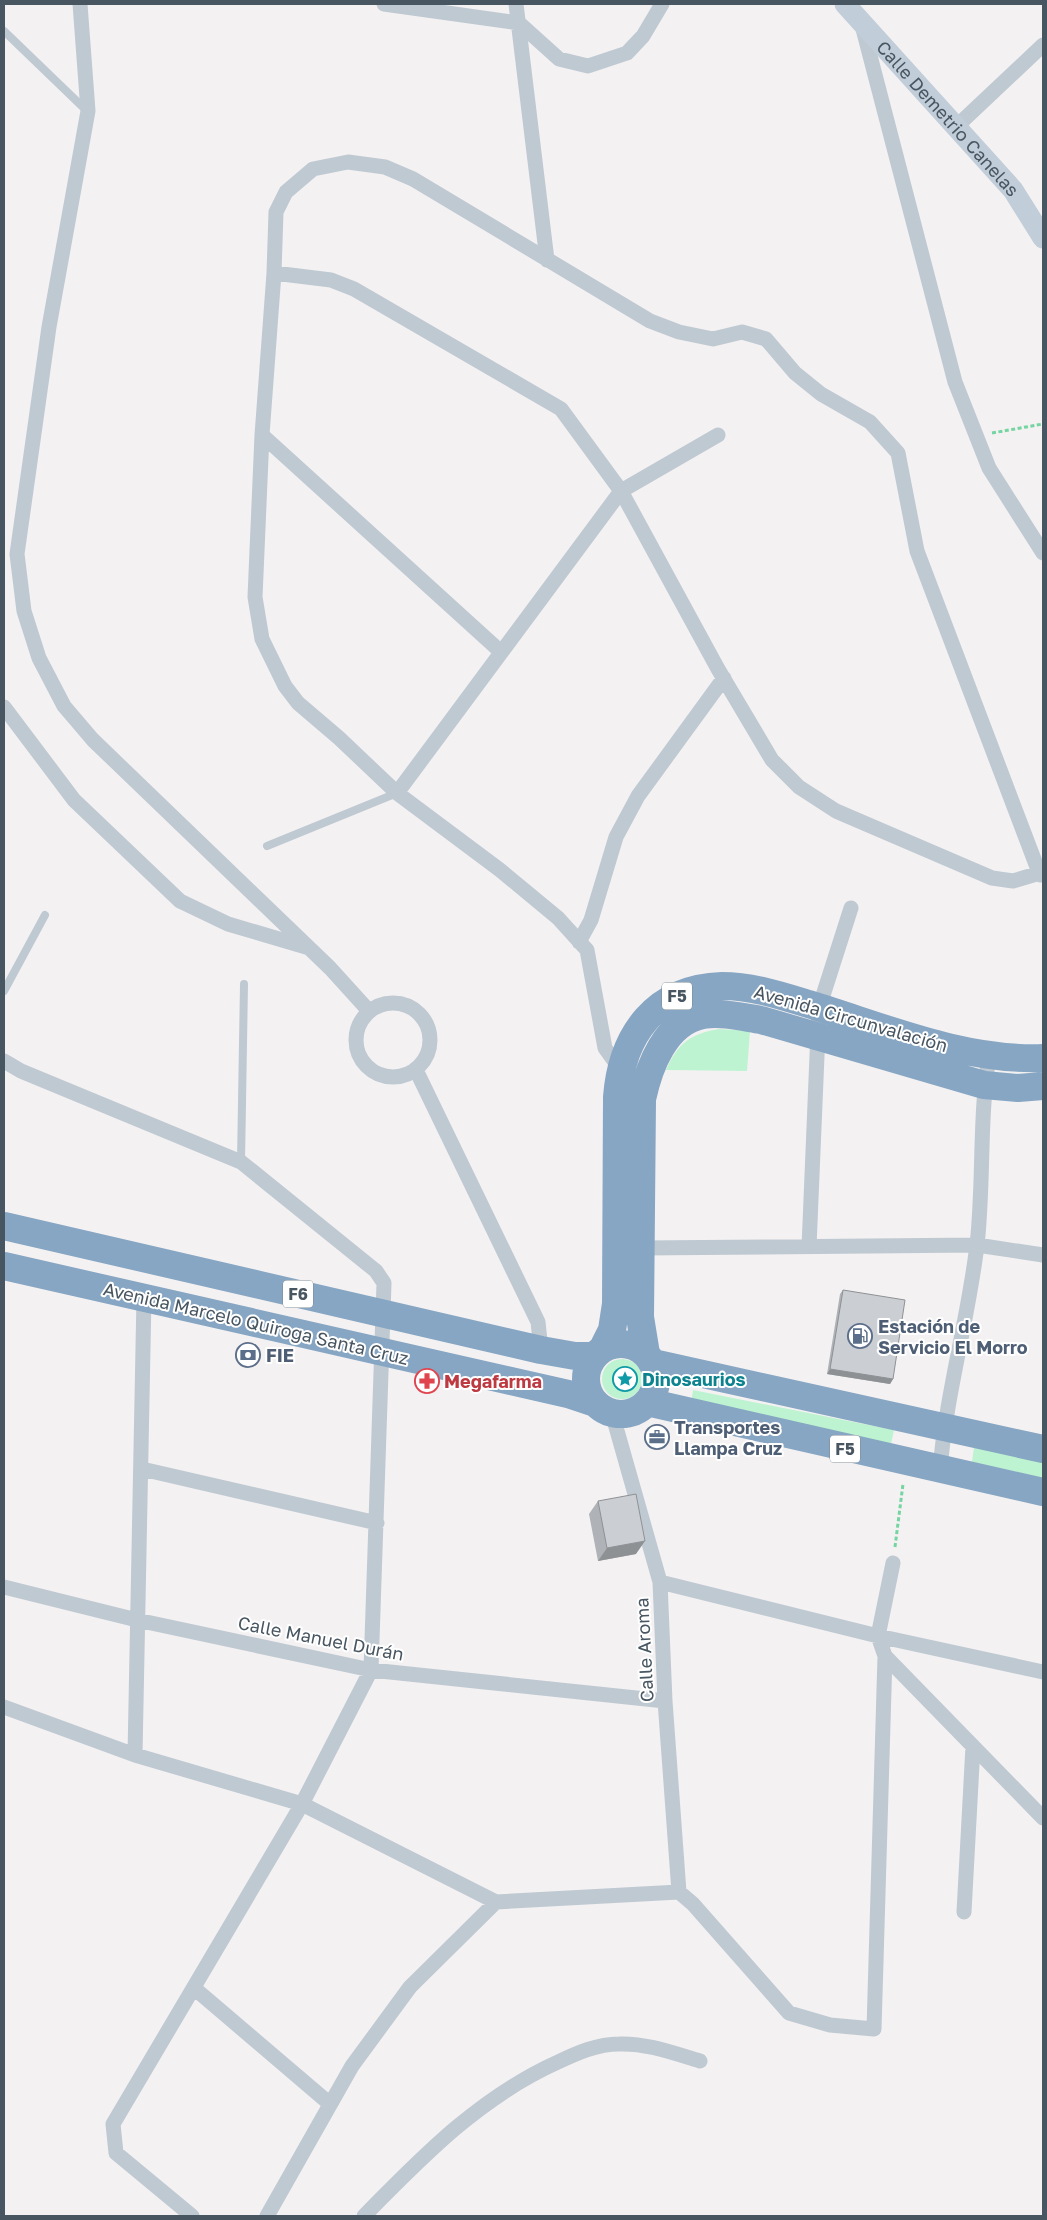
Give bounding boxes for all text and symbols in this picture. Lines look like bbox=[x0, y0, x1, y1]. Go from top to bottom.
street label: Calle Demetrio Canelas bbox=[872, 36, 1024, 201]
street label: Avenida Circunvalación bbox=[752, 980, 950, 1056]
road number: F5 bbox=[662, 982, 692, 1009]
street label: Avenida Marcelo Quiroga Santa Cruz bbox=[101, 1277, 411, 1369]
road number: F6 bbox=[283, 1280, 313, 1308]
place label: Estación de Servicio El Morro bbox=[878, 1315, 1028, 1358]
fuel station icon: Estación de Servicio El Morro bbox=[847, 1323, 873, 1349]
bank icon: FIE bbox=[235, 1342, 261, 1368]
place label: FIE bbox=[266, 1344, 294, 1366]
place icon: Dinosaurios bbox=[612, 1366, 638, 1392]
pharmacy icon: Megafarma bbox=[414, 1368, 440, 1394]
place label: Dinosaurios bbox=[642, 1368, 746, 1390]
place label: Megafarma bbox=[444, 1370, 542, 1392]
place label: Transportes Llampa Cruz bbox=[674, 1416, 782, 1459]
office icon: Transportes Llampa Cruz bbox=[644, 1424, 670, 1450]
road number: F5 bbox=[830, 1436, 860, 1462]
street label: Calle Aroma bbox=[630, 1597, 658, 1703]
street label: Calle Manuel Durán bbox=[236, 1611, 406, 1665]

